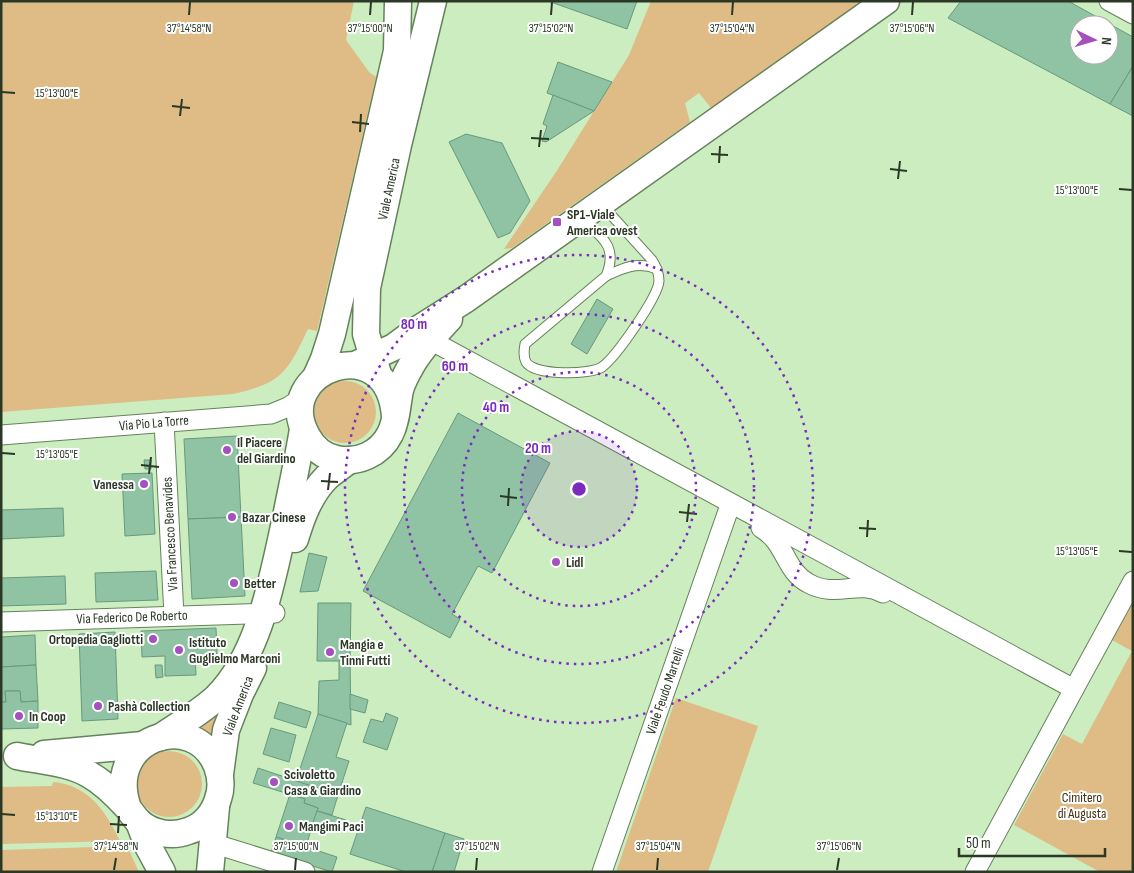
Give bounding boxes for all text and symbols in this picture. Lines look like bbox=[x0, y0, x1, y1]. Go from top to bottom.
north arrow bbox=[1069, 15, 1119, 65]
text: 37°14'58"N bbox=[167, 21, 211, 36]
text: 37°15'00"N bbox=[347, 21, 393, 36]
text: 37°15'02"N bbox=[529, 21, 573, 36]
text: 37°15'04"N bbox=[710, 21, 754, 36]
text: 37°15'06"N bbox=[890, 21, 934, 36]
text: N bbox=[1098, 37, 1115, 46]
text: 15°13'00"E bbox=[36, 86, 78, 101]
street label: Viale America bbox=[374, 156, 404, 222]
text: 15°13'00"E bbox=[1056, 183, 1098, 198]
place label: SP1-Viale America ovest bbox=[566, 206, 638, 239]
marker: SP1-Viale America ovest bbox=[551, 216, 563, 228]
text: 80 m bbox=[401, 315, 427, 334]
text: 60 m bbox=[442, 357, 468, 376]
text: 40 m bbox=[483, 398, 509, 417]
street label: Via Pio La Torre bbox=[118, 411, 190, 435]
place label: Il Piacere del Giardino bbox=[237, 434, 295, 467]
text: 20 m bbox=[525, 439, 551, 458]
marker: Il Piacere del Giardino bbox=[221, 444, 233, 456]
text: 15°13'05"E bbox=[36, 447, 78, 462]
place label: Vanessa bbox=[93, 476, 134, 493]
street label: Via Francesco Benavides bbox=[159, 476, 181, 592]
marker: Vanessa bbox=[138, 478, 150, 490]
centre of rings bbox=[570, 480, 588, 498]
place label: Bazar Cinese bbox=[242, 509, 306, 526]
marker: Bazar Cinese bbox=[226, 511, 238, 523]
text: 15°13'05"E bbox=[1056, 544, 1098, 559]
place label: Lidl bbox=[566, 554, 583, 571]
marker: Lidl bbox=[550, 556, 562, 568]
place label: Better bbox=[244, 575, 277, 592]
marker: Better bbox=[228, 577, 240, 589]
street label: Via Federico De Roberto bbox=[76, 607, 188, 627]
place label: Ortopedia Gagliotti bbox=[49, 631, 143, 648]
marker: Ortopedia Gagliotti bbox=[147, 633, 159, 645]
place label: Istituto Guglielmo Marconi bbox=[189, 634, 281, 667]
place label: Mangia e Tinni Futti bbox=[340, 636, 390, 669]
marker: Istituto Guglielmo Marconi bbox=[173, 644, 185, 656]
street label: Viale Feudo Martelli bbox=[642, 645, 688, 737]
marker: Mangia e Tinni Futti bbox=[324, 646, 336, 658]
street label: Viale America bbox=[219, 674, 257, 738]
place label: Pashà Collection bbox=[108, 698, 190, 715]
marker: Pashà Collection bbox=[92, 700, 104, 712]
place label: In Coop bbox=[29, 708, 66, 725]
marker: In Coop bbox=[13, 710, 25, 722]
place label: Scivoletto Casa & Giardino bbox=[284, 766, 361, 799]
marker: Scivoletto Casa & Giardino bbox=[268, 776, 280, 788]
park label: Cimitero di Augusta bbox=[1058, 789, 1106, 822]
text: 15°13'10"E bbox=[36, 809, 78, 824]
place label: Mangimi Paci bbox=[299, 818, 364, 835]
marker: Mangimi Paci bbox=[283, 820, 295, 832]
scale bar bbox=[959, 826, 1105, 858]
text: 50 m bbox=[966, 834, 991, 853]
text: 37°14'58"N bbox=[94, 839, 138, 854]
text: 37°15'00"N bbox=[273, 839, 319, 854]
text: 37°15'02"N bbox=[455, 839, 499, 854]
text: 37°15'04"N bbox=[636, 839, 680, 854]
text: 37°15'06"N bbox=[817, 839, 861, 854]

